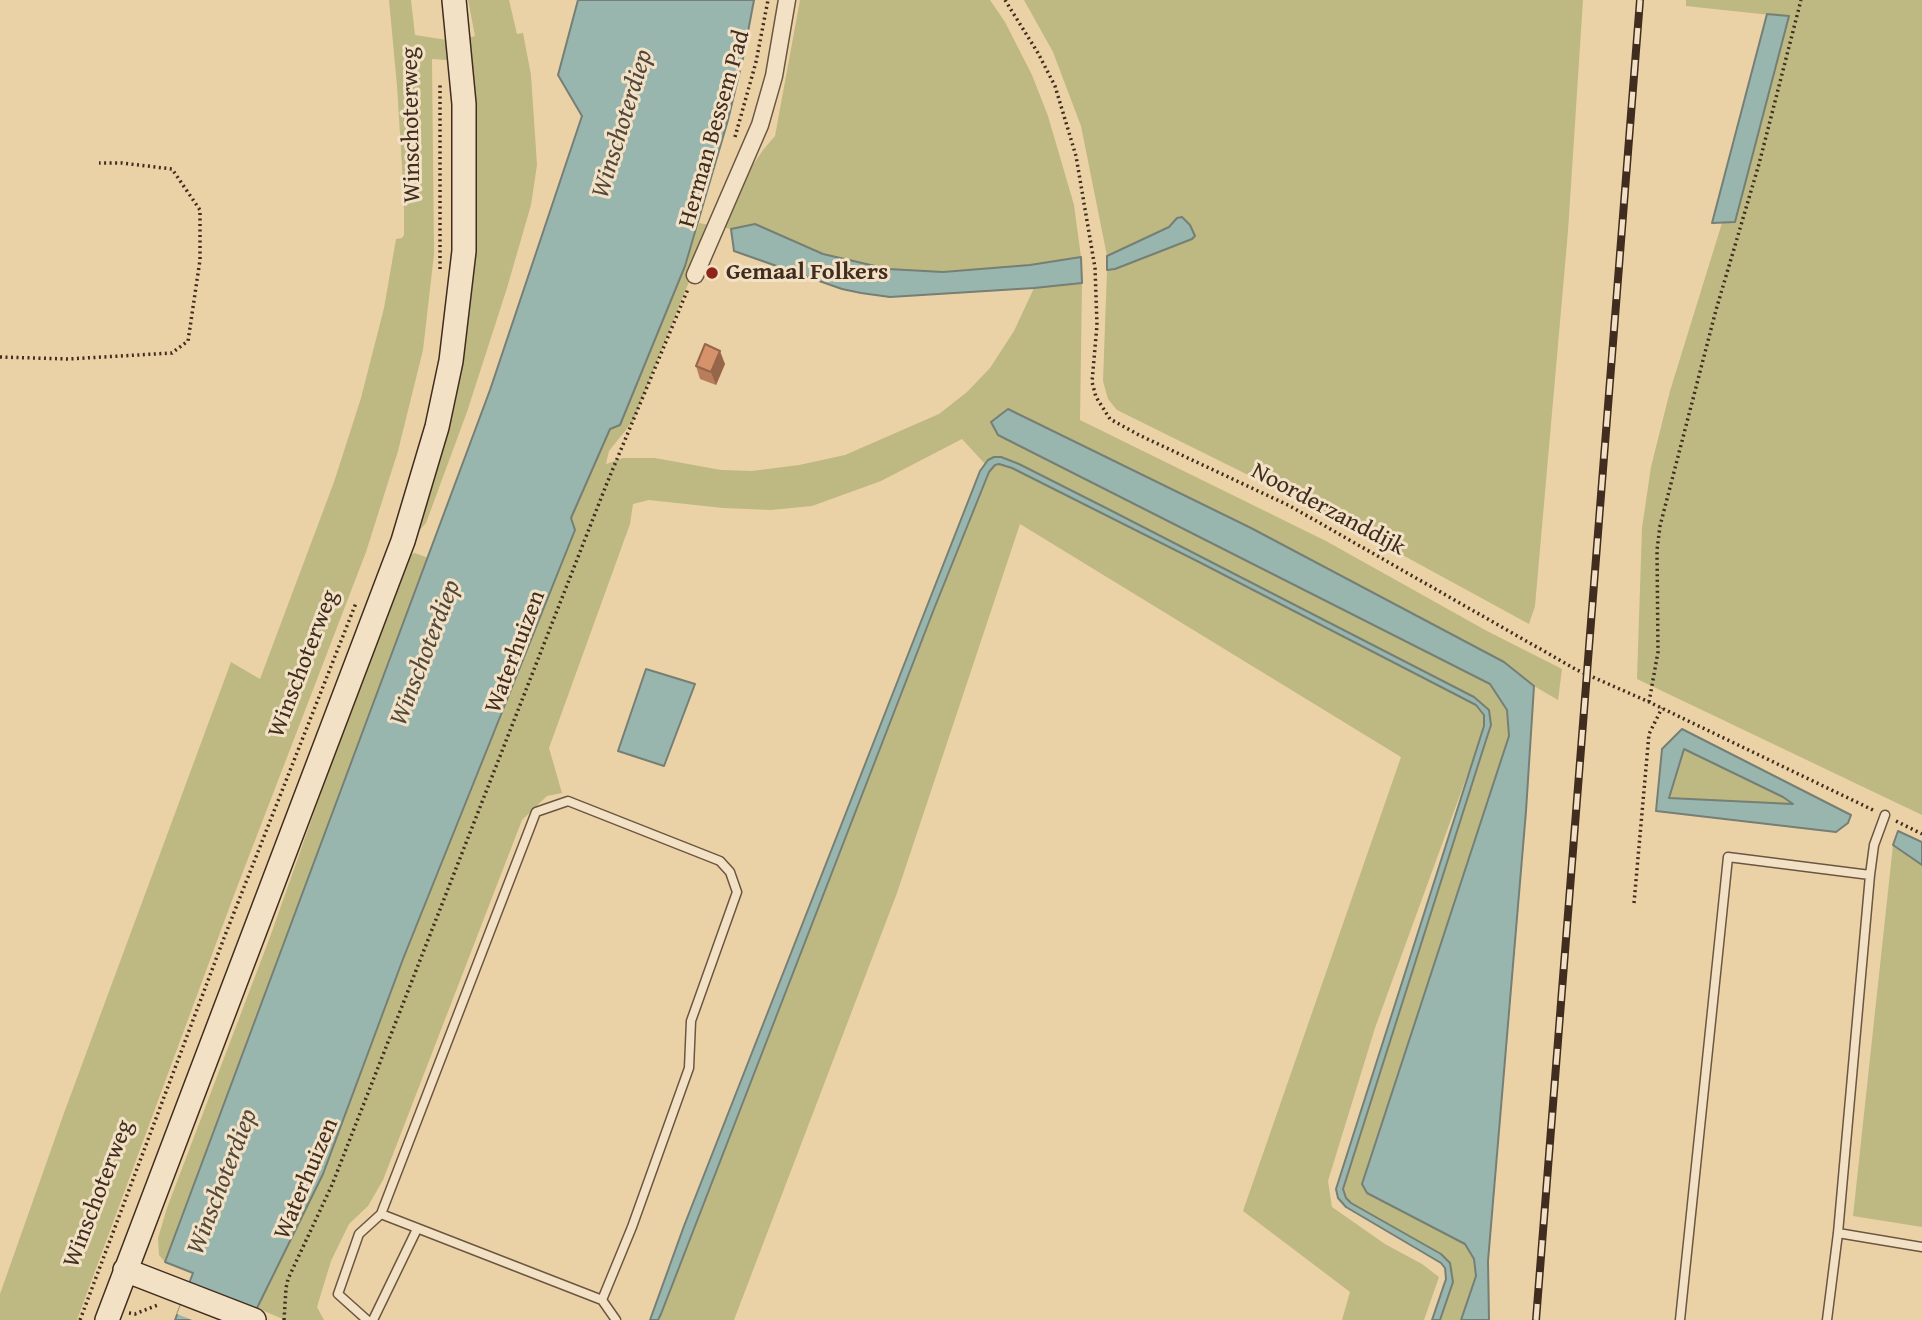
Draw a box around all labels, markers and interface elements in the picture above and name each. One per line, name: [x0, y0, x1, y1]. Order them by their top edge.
street label: Herman Bessem Pad: [673, 27, 757, 231]
water label: Winschoterdiep: [586, 46, 660, 202]
street label: Winschoterweg: [396, 47, 428, 203]
place label: Gemaal Folkers: [726, 259, 888, 287]
marker: Gemaal Folkers: [704, 265, 720, 281]
street label: Noorderzanddijk: [1246, 457, 1410, 563]
water label: Winschoterdiep: [384, 576, 468, 730]
street label: Winschoterweg: [263, 586, 345, 742]
street label: Waterhuizen: [479, 587, 553, 717]
water label: Winschoterdiep: [181, 1105, 265, 1259]
street label: Waterhuizen: [269, 1114, 345, 1244]
street label: Winschoterweg: [58, 1116, 140, 1272]

